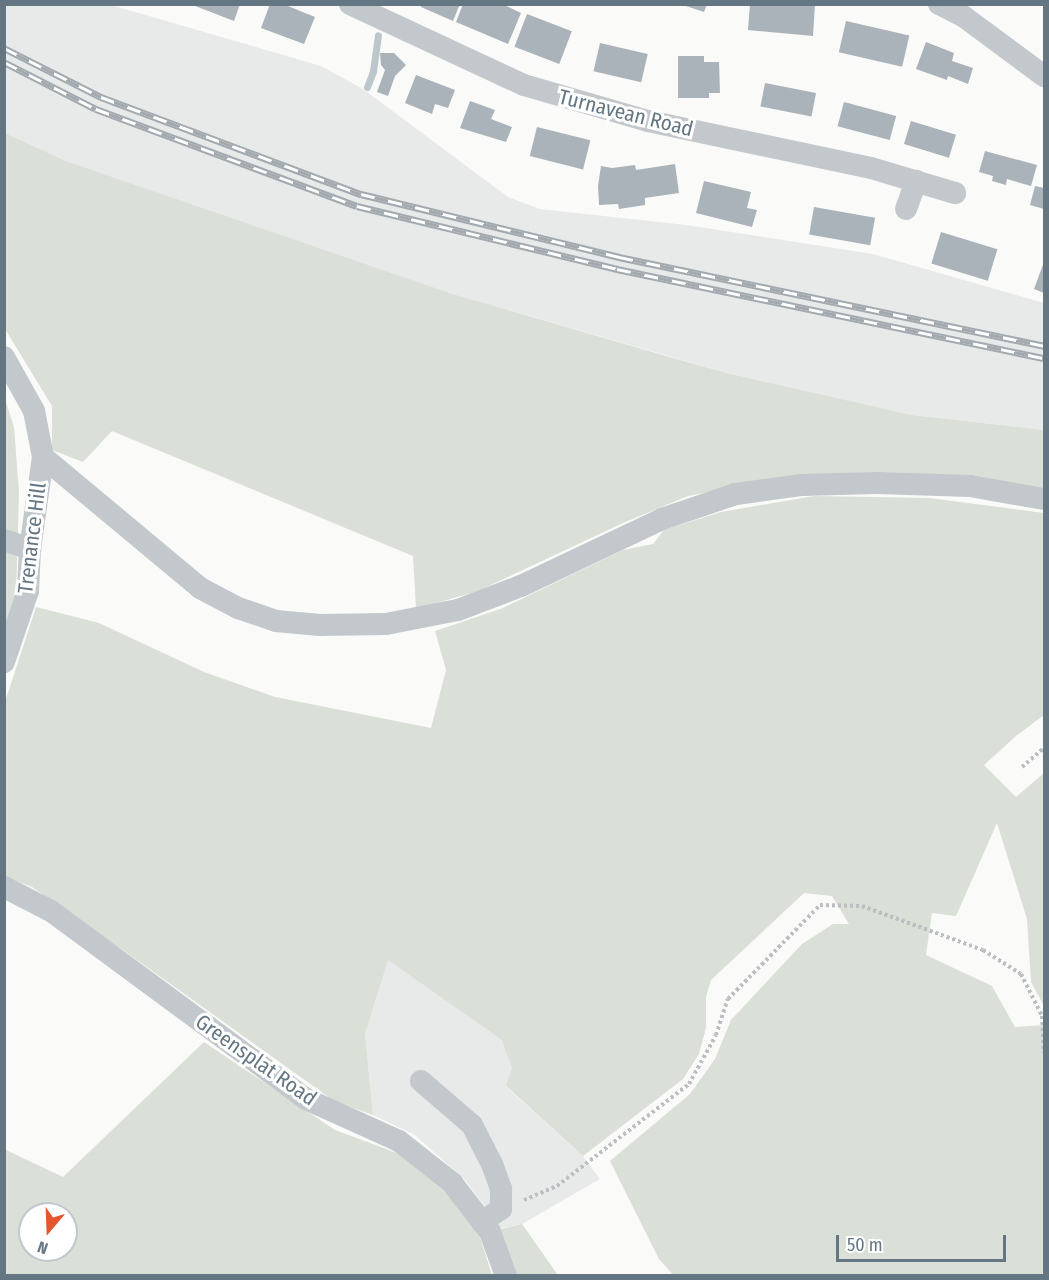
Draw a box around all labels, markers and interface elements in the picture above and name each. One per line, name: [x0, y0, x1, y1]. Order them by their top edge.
street label: Turnavean Road: [556, 84, 696, 142]
street label: Trenance Hill: [13, 481, 51, 595]
street label: Greensplat Road: [191, 1009, 321, 1111]
north arrow: [18, 1202, 78, 1262]
scale bar: [839, 1223, 1008, 1261]
text: 50 m: [847, 1234, 883, 1256]
text: N: [35, 1237, 50, 1258]

